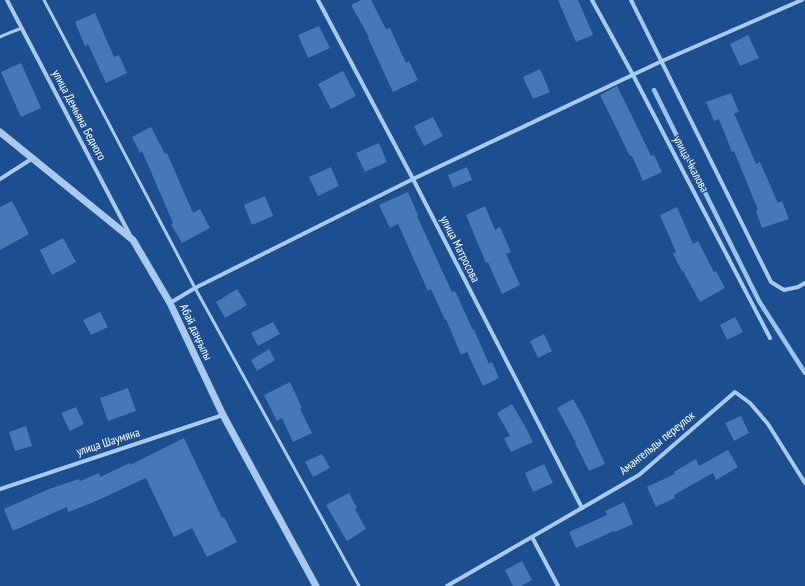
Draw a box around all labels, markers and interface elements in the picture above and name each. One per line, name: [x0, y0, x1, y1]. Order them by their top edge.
street label: улица Демьяна Бедного: [49, 67, 110, 163]
street label: улица Чкалова: [670, 133, 713, 195]
street label: улица Матросова: [437, 213, 484, 285]
street label: Абай даңғылы: [177, 301, 216, 362]
street label: Амангельды переулок: [616, 407, 698, 478]
street label: улица Шаумяна: [74, 424, 142, 459]

